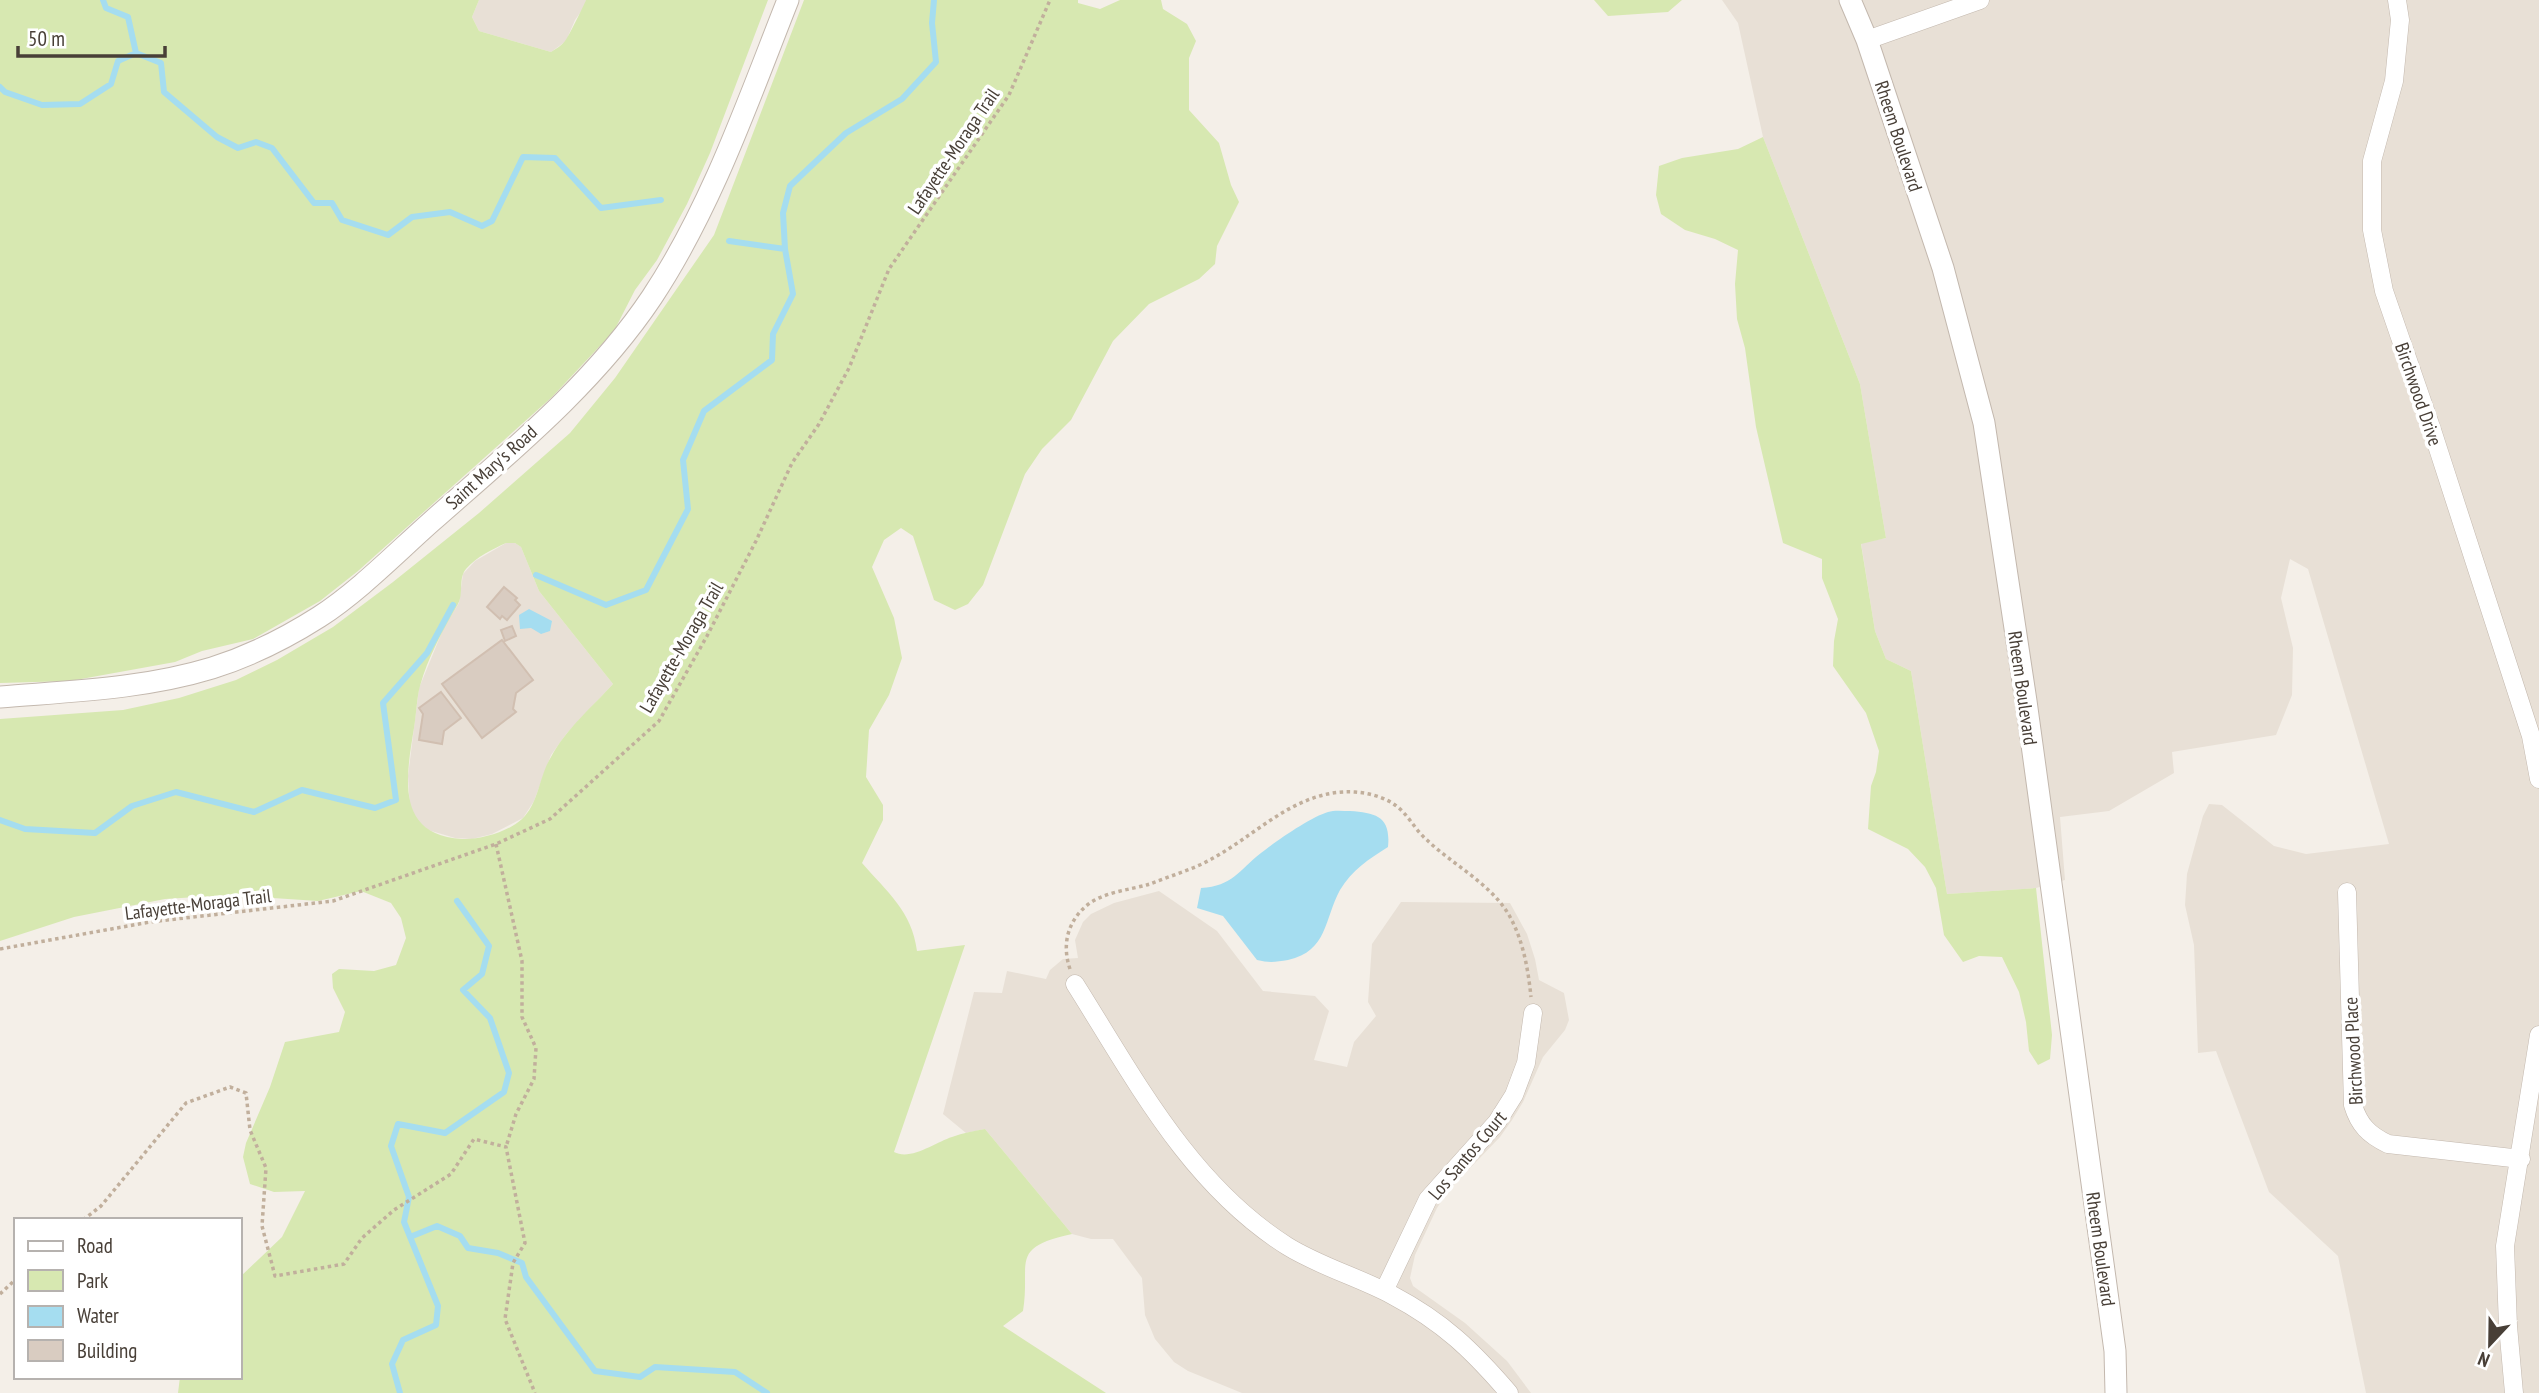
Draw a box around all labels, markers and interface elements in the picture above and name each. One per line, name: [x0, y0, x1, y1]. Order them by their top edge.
scale bar: [18, 14, 164, 58]
text: 50 m: [28, 25, 65, 52]
street label: Rheem Boulevard: [1870, 78, 1928, 194]
street label: Lafayette-Moraga Trail: [902, 83, 1004, 219]
street label: Birchwood Drive: [2390, 339, 2448, 449]
street label: Saint Mary's Road: [440, 420, 542, 514]
street label: Lafayette-Moraga Trail: [634, 577, 728, 717]
street label: Rheem Boulevard: [2003, 629, 2043, 747]
street label: Lafayette-Moraga Trail: [124, 883, 273, 925]
street label: Birchwood Place: [2338, 996, 2368, 1106]
street label: Los Santos Court: [1423, 1105, 1512, 1204]
street label: Rheem Boulevard: [2081, 1190, 2121, 1308]
legend: [14, 1218, 242, 1379]
text: Road: [77, 1232, 113, 1259]
text: Park: [77, 1267, 108, 1294]
text: Water: [77, 1302, 119, 1329]
north arrow: [2455, 1309, 2525, 1379]
text: Building: [77, 1337, 137, 1364]
text: N: [2474, 1347, 2493, 1373]

